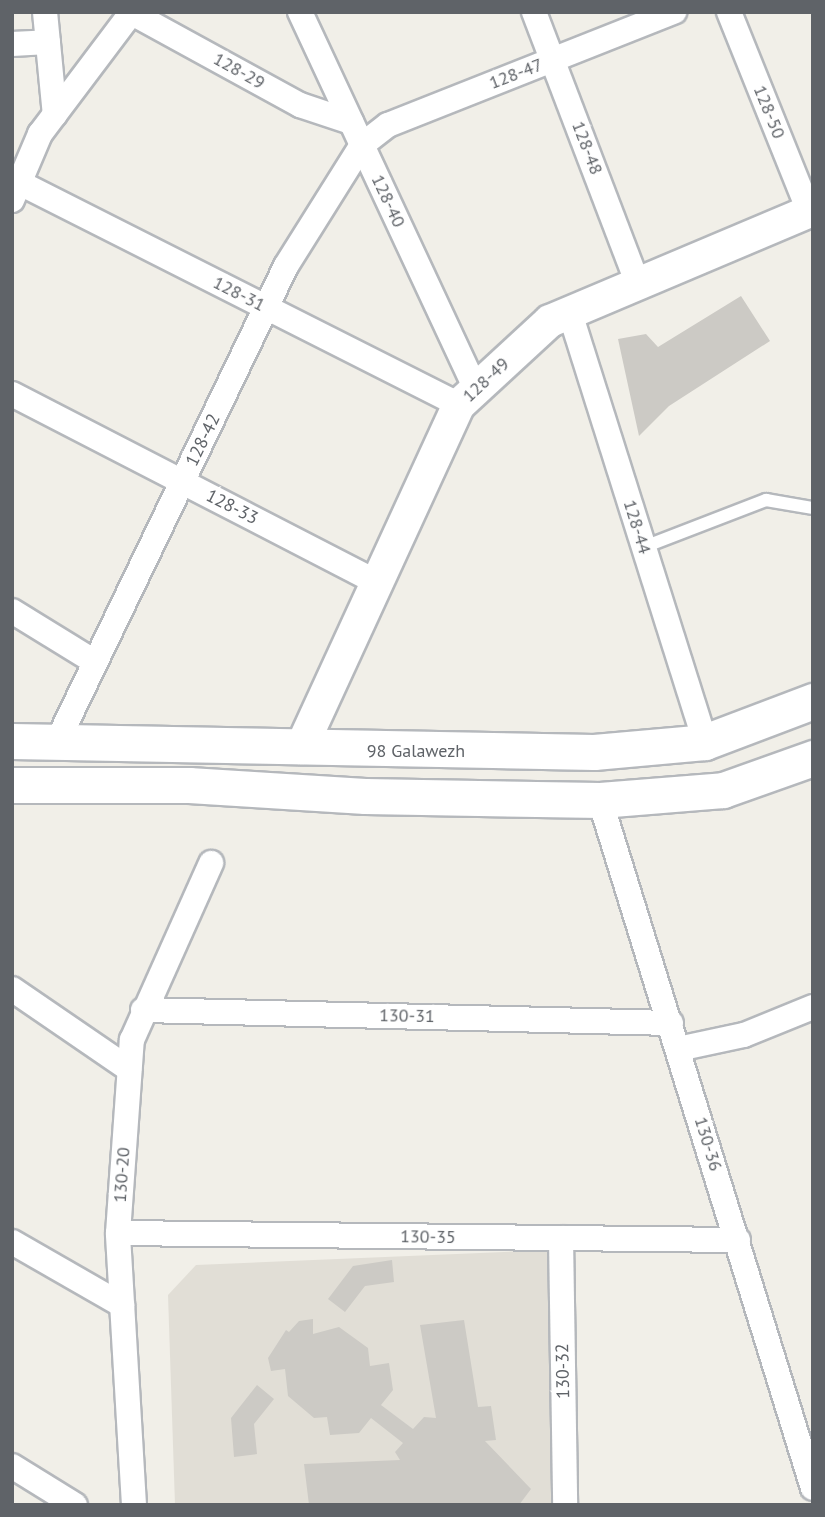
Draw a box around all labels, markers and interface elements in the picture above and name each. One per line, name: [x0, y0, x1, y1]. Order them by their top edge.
street label: 128-29: [209, 48, 269, 94]
street label: 128-47: [486, 54, 546, 94]
street label: 128-50: [749, 82, 789, 142]
street label: 128-48: [567, 118, 607, 178]
street label: 128-40: [366, 171, 410, 231]
street label: 128-31: [209, 272, 269, 316]
street label: 128-49: [458, 353, 514, 407]
street label: 128-42: [181, 410, 225, 470]
street label: 128-33: [202, 485, 262, 529]
street label: 128-44: [619, 497, 655, 557]
street label: 98 Galawezh: [367, 740, 465, 762]
street label: 130-31: [379, 1005, 435, 1027]
street label: 130-36: [690, 1114, 726, 1174]
street label: 130-20: [109, 1147, 135, 1203]
street label: 130-35: [400, 1226, 456, 1248]
street label: 130-32: [552, 1343, 574, 1399]

